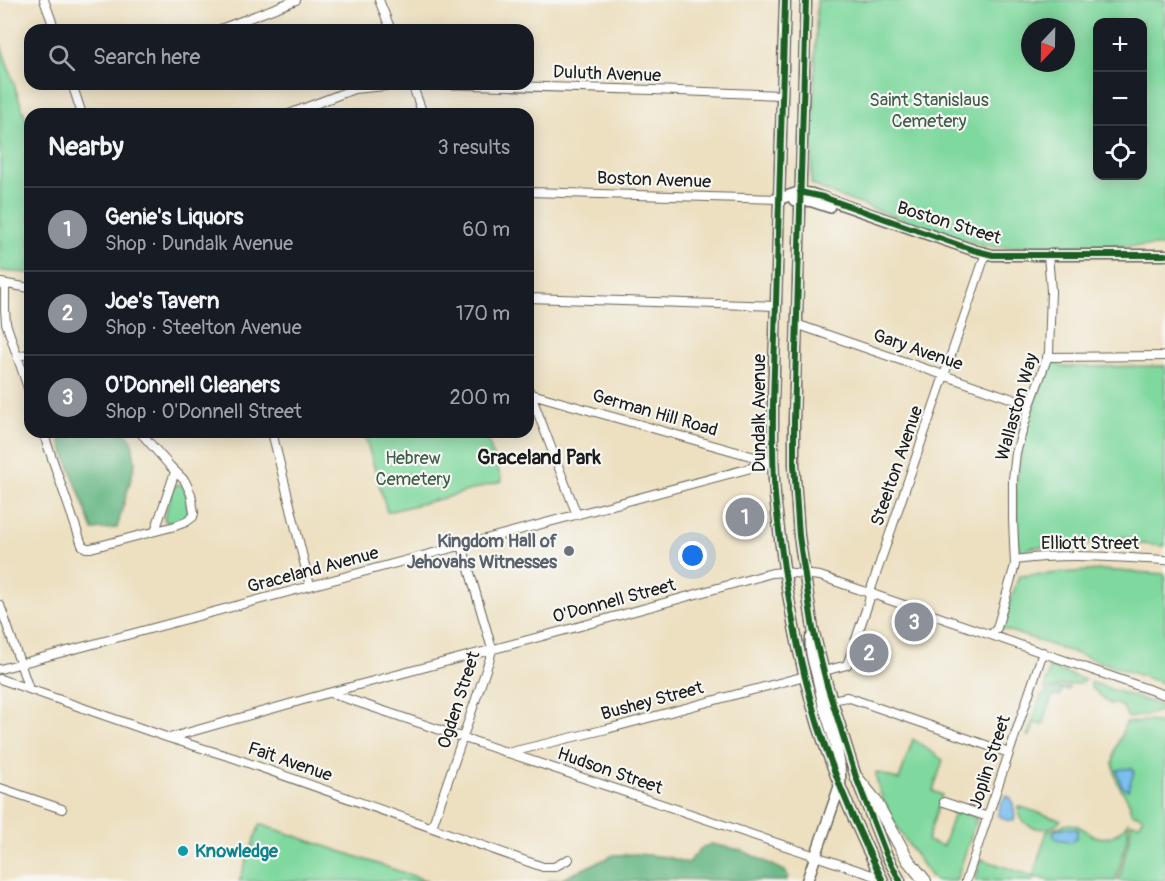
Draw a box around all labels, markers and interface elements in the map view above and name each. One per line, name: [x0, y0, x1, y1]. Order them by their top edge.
north arrow: [1021, 18, 1075, 72]
map controls: [1093, 18, 1147, 180]
button: +: [1093, 18, 1147, 72]
search box: [24, 24, 534, 90]
icon: search: [45, 41, 78, 74]
text: Search here: [93, 43, 200, 71]
street label: Duluth Avenue: [552, 61, 662, 87]
button: −: [1093, 72, 1147, 126]
park label: Saint Stanislaus Cemetery: [869, 89, 989, 133]
button: locate: [1093, 126, 1147, 180]
text: Nearby: [48, 131, 124, 163]
text: 3 results: [438, 135, 510, 160]
street label: Boston Avenue: [597, 167, 712, 193]
street label: Boston Street: [894, 196, 1004, 250]
text: Genie's Liquors: [105, 203, 243, 231]
text: 1: [64, 217, 71, 242]
text: 60 m: [463, 217, 510, 242]
text: Shop · Dundalk Avenue: [105, 231, 293, 256]
text: Joe's Tavern: [105, 287, 219, 315]
text: 2: [62, 301, 73, 326]
text: 170 m: [456, 301, 510, 326]
text: Shop · Steelton Avenue: [105, 315, 302, 340]
street label: Gary Avenue: [870, 324, 966, 376]
street label: Wallaston Way: [991, 350, 1043, 464]
street label: Dundalk Avenue: [748, 354, 771, 472]
text: O'Donnell Cleaners: [105, 371, 280, 399]
street label: German Hill Road: [590, 384, 720, 442]
text: 3: [62, 385, 73, 410]
text: 200 m: [449, 385, 510, 410]
text: Shop · O'Donnell Street: [105, 399, 302, 424]
street label: Steelton Avenue: [866, 403, 928, 529]
district label: Graceland Park: [477, 445, 601, 470]
park label: Hebrew Cemetery: [376, 447, 451, 491]
pin: 1: [726, 494, 764, 540]
place label: Kingdom Hall of Jehovahs Witnesses: [407, 530, 558, 574]
street label: Elliott Street: [1041, 532, 1140, 555]
street label: Graceland Avenue: [245, 541, 381, 599]
your location: [678, 541, 707, 570]
marker: Kingdom Hall of Jehovahs Witnesses: [562, 544, 576, 558]
street label: O'Donnell Street: [550, 573, 679, 628]
pin: 3: [894, 600, 934, 644]
pin: 2: [850, 630, 888, 676]
street label: Ogden Street: [432, 648, 486, 752]
street label: Bushey Street: [598, 676, 706, 726]
street label: Joplin Street: [964, 712, 1016, 812]
street label: Fait Avenue: [245, 737, 335, 787]
street label: Hudson Street: [554, 742, 666, 800]
place label: Knowledge: [195, 840, 279, 863]
marker: Knowledge: [176, 844, 190, 858]

